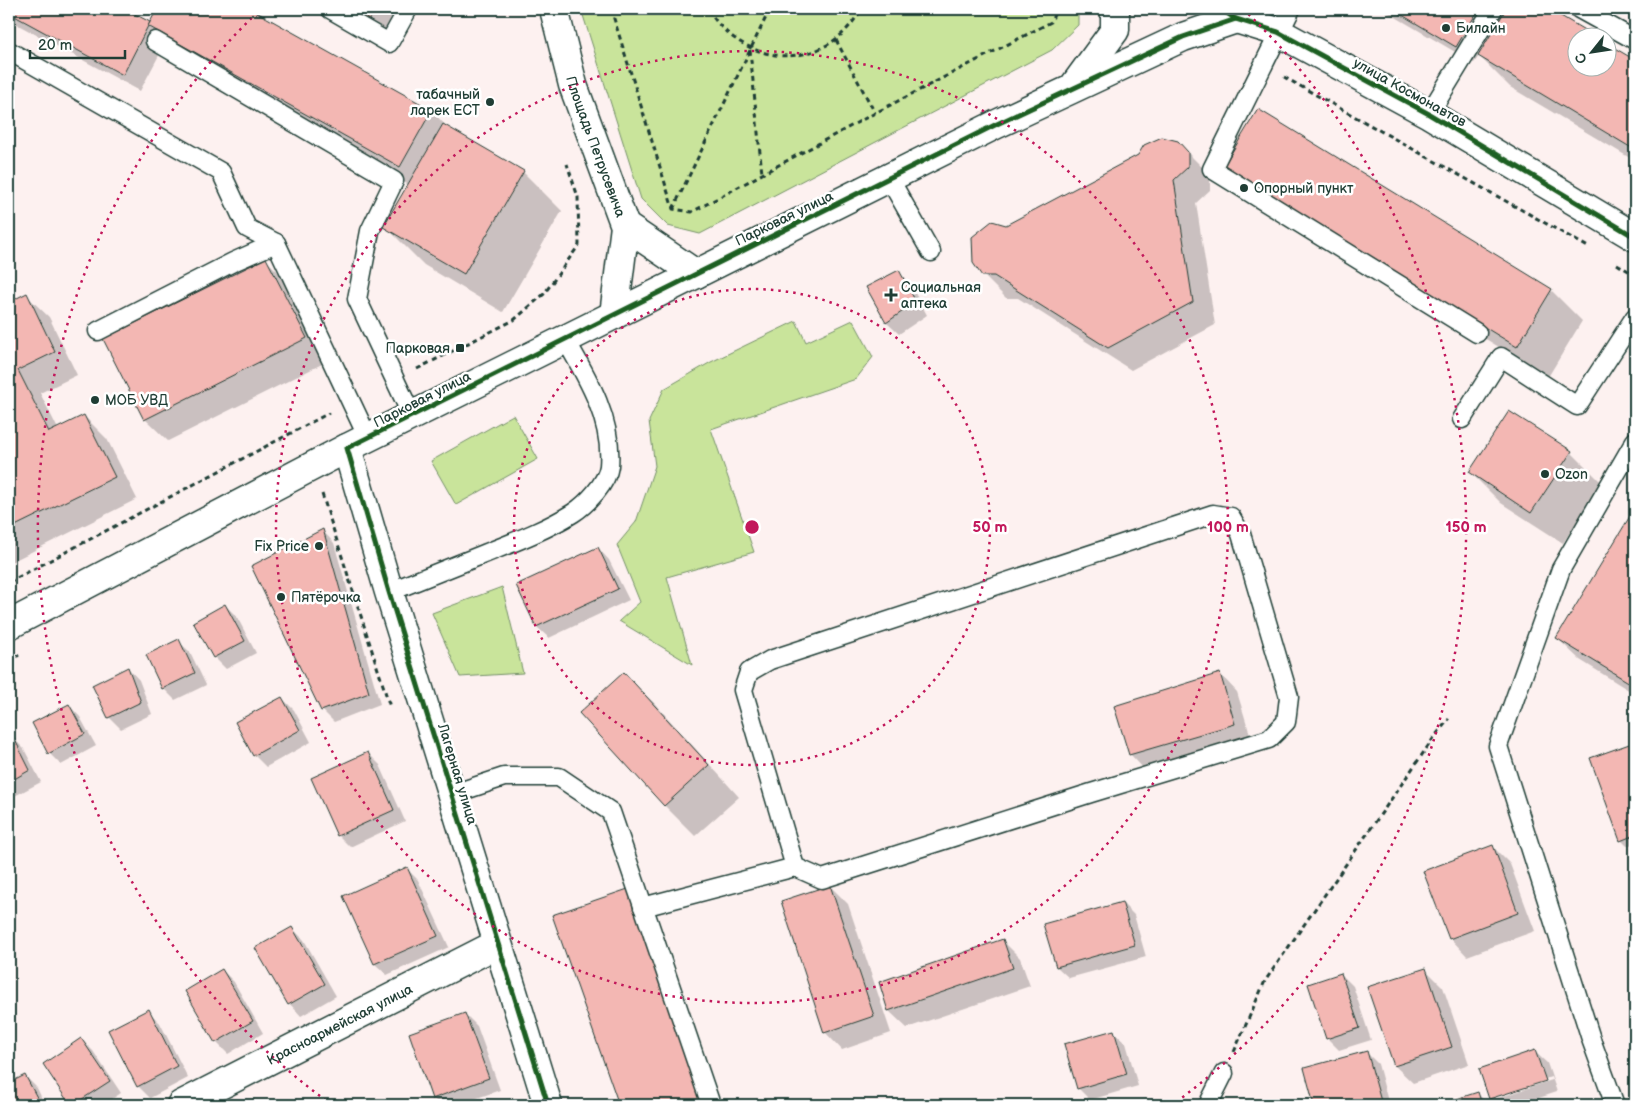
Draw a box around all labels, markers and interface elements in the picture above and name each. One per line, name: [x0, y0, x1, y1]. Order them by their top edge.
place label: Билайн: [1456, 20, 1506, 37]
marker: Билайн: [1440, 22, 1452, 34]
scale bar: [30, 28, 125, 60]
north arrow: [1566, 28, 1616, 78]
text: 20 m: [38, 36, 72, 55]
text: С: [1571, 50, 1591, 67]
street label: улица Космонавтов: [1350, 54, 1470, 131]
street label: Площадь Петрусевича: [562, 74, 629, 220]
place label: табачный ларек ЕСТ: [410, 86, 481, 119]
marker: табачный ларек ЕСТ: [484, 96, 496, 108]
place label: Опорный пункт: [1254, 180, 1354, 197]
marker: Опорный пункт: [1238, 182, 1250, 194]
street label: Парковая улица: [732, 187, 837, 250]
place label: Социальная аптека: [901, 279, 981, 312]
marker: Социальная аптека: [885, 289, 897, 301]
place label: Парковая: [385, 340, 450, 357]
marker: Парковая: [454, 342, 466, 354]
street label: Парковая улица: [371, 367, 474, 431]
place label: МОБ УВД: [105, 392, 168, 409]
marker: МОБ УВД: [89, 394, 101, 406]
place label: Ozon: [1555, 466, 1588, 483]
marker: Ozon: [1539, 468, 1551, 480]
centre of rings: [743, 518, 761, 536]
text: 50 m: [973, 518, 1008, 537]
text: 100 m: [1207, 518, 1249, 537]
text: 150 m: [1445, 518, 1487, 537]
place label: Fix Price: [254, 538, 309, 555]
marker: Fix Price: [313, 540, 325, 552]
place label: Пятёрочка: [291, 589, 362, 606]
marker: Пятёрочка: [275, 591, 287, 603]
street label: Лагерная улица: [434, 721, 481, 827]
street label: Красноармейская улица: [264, 980, 416, 1069]

